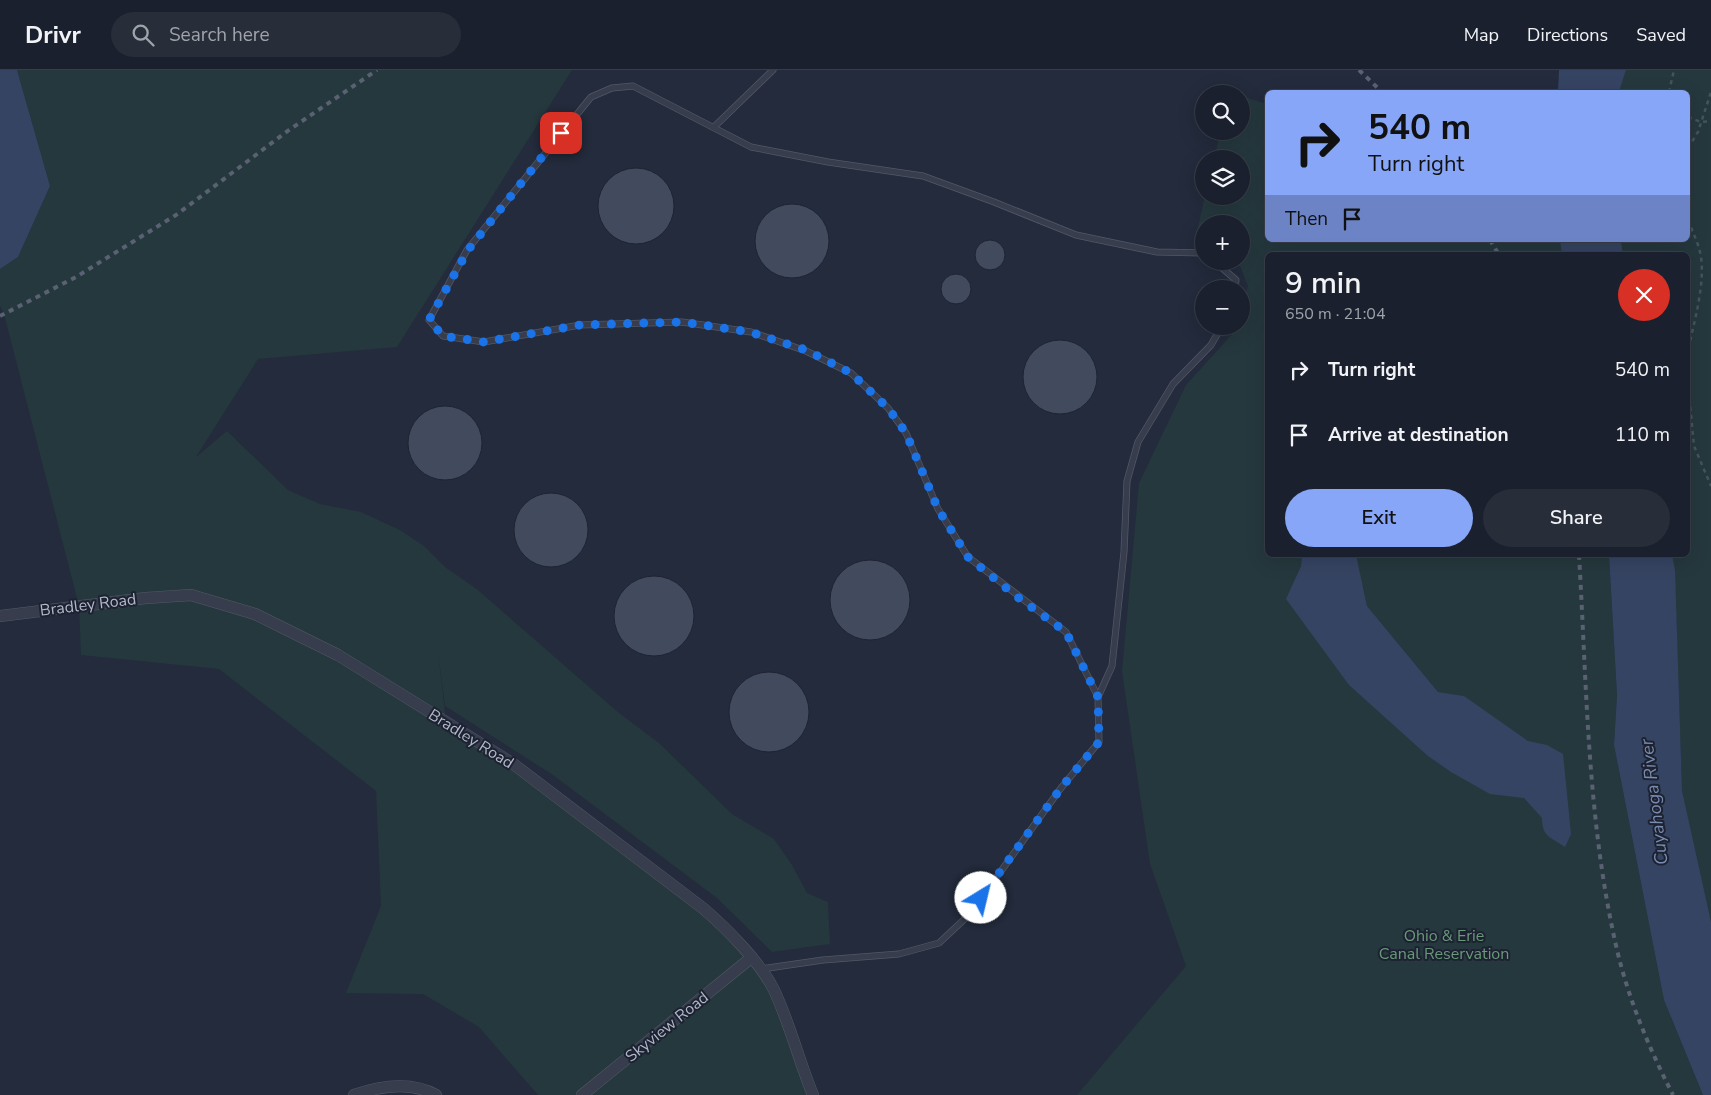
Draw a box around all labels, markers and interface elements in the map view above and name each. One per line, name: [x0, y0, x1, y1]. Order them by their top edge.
search box: [111, 12, 461, 57]
text: Drivr: [25, 19, 81, 51]
icon: search: [129, 21, 157, 49]
text: Search here: [169, 22, 270, 48]
text: Map: [1464, 23, 1499, 47]
text: Directions: [1527, 23, 1608, 47]
text: Saved: [1636, 23, 1686, 47]
map controls: [1195, 85, 1250, 335]
button: search: [1195, 85, 1250, 140]
text: 540 m: [1368, 104, 1471, 151]
icon: right: [1285, 110, 1350, 175]
pin: [540, 112, 582, 154]
icon: arrive: [547, 119, 575, 147]
text: Turn right: [1368, 149, 1464, 179]
button: layers: [1195, 150, 1250, 205]
icon: arrive: [1338, 205, 1366, 233]
text: Then: [1285, 206, 1328, 232]
button: +: [1195, 215, 1250, 270]
text: 9 min: [1285, 263, 1361, 304]
button: close: [1618, 269, 1670, 321]
button: −: [1195, 280, 1250, 335]
text: 650 m · 21:04: [1285, 303, 1386, 325]
icon: right: [1285, 356, 1313, 384]
text: Turn right: [1328, 357, 1415, 383]
text: 540 m: [1615, 357, 1670, 383]
icon: arrive: [1285, 421, 1313, 449]
text: Arrive at destination: [1328, 422, 1509, 448]
text: 110 m: [1615, 422, 1670, 448]
button: Exit: [1285, 489, 1473, 547]
button: Share: [1483, 489, 1670, 547]
street label: Bradley Road: [39, 588, 137, 622]
street label: Bradley Road: [424, 704, 518, 774]
water label: Cuyahoga River: [1634, 737, 1674, 866]
position arrow: [954, 871, 1006, 923]
park label: Ohio & Erie Canal Reservation: [1379, 925, 1509, 965]
street label: Skyview Road: [621, 987, 713, 1067]

